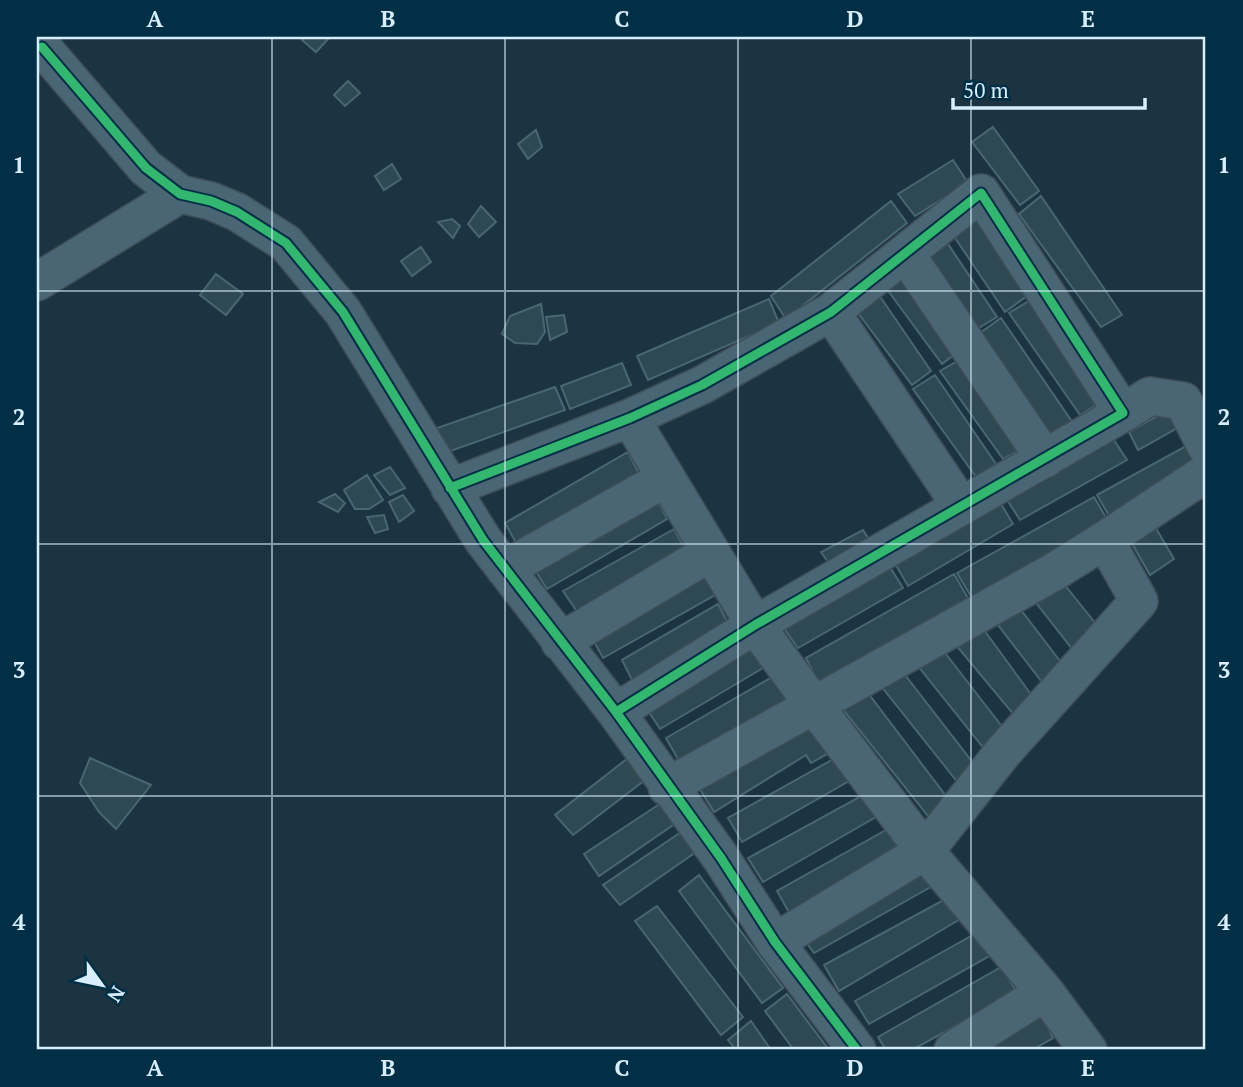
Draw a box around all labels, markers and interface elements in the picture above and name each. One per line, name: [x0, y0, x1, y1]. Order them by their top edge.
text: A: [147, 3, 164, 34]
text: B: [381, 3, 396, 34]
text: C: [615, 3, 630, 34]
text: D: [847, 3, 864, 34]
text: E: [1081, 3, 1095, 34]
scale bar: [953, 66, 1145, 110]
text: 50 m: [963, 76, 1009, 104]
text: 1: [13, 149, 26, 180]
text: 1: [1218, 149, 1231, 180]
text: 2: [13, 401, 26, 432]
text: 2: [1218, 401, 1231, 432]
text: 3: [13, 654, 26, 685]
text: 3: [1218, 654, 1231, 685]
text: 4: [13, 906, 26, 937]
text: 4: [1218, 906, 1231, 937]
north arrow: [66, 950, 136, 1020]
text: N: [102, 982, 131, 1008]
text: A: [147, 1052, 164, 1083]
text: B: [381, 1052, 396, 1083]
text: C: [615, 1052, 630, 1083]
text: D: [847, 1052, 864, 1083]
text: E: [1081, 1052, 1095, 1083]

